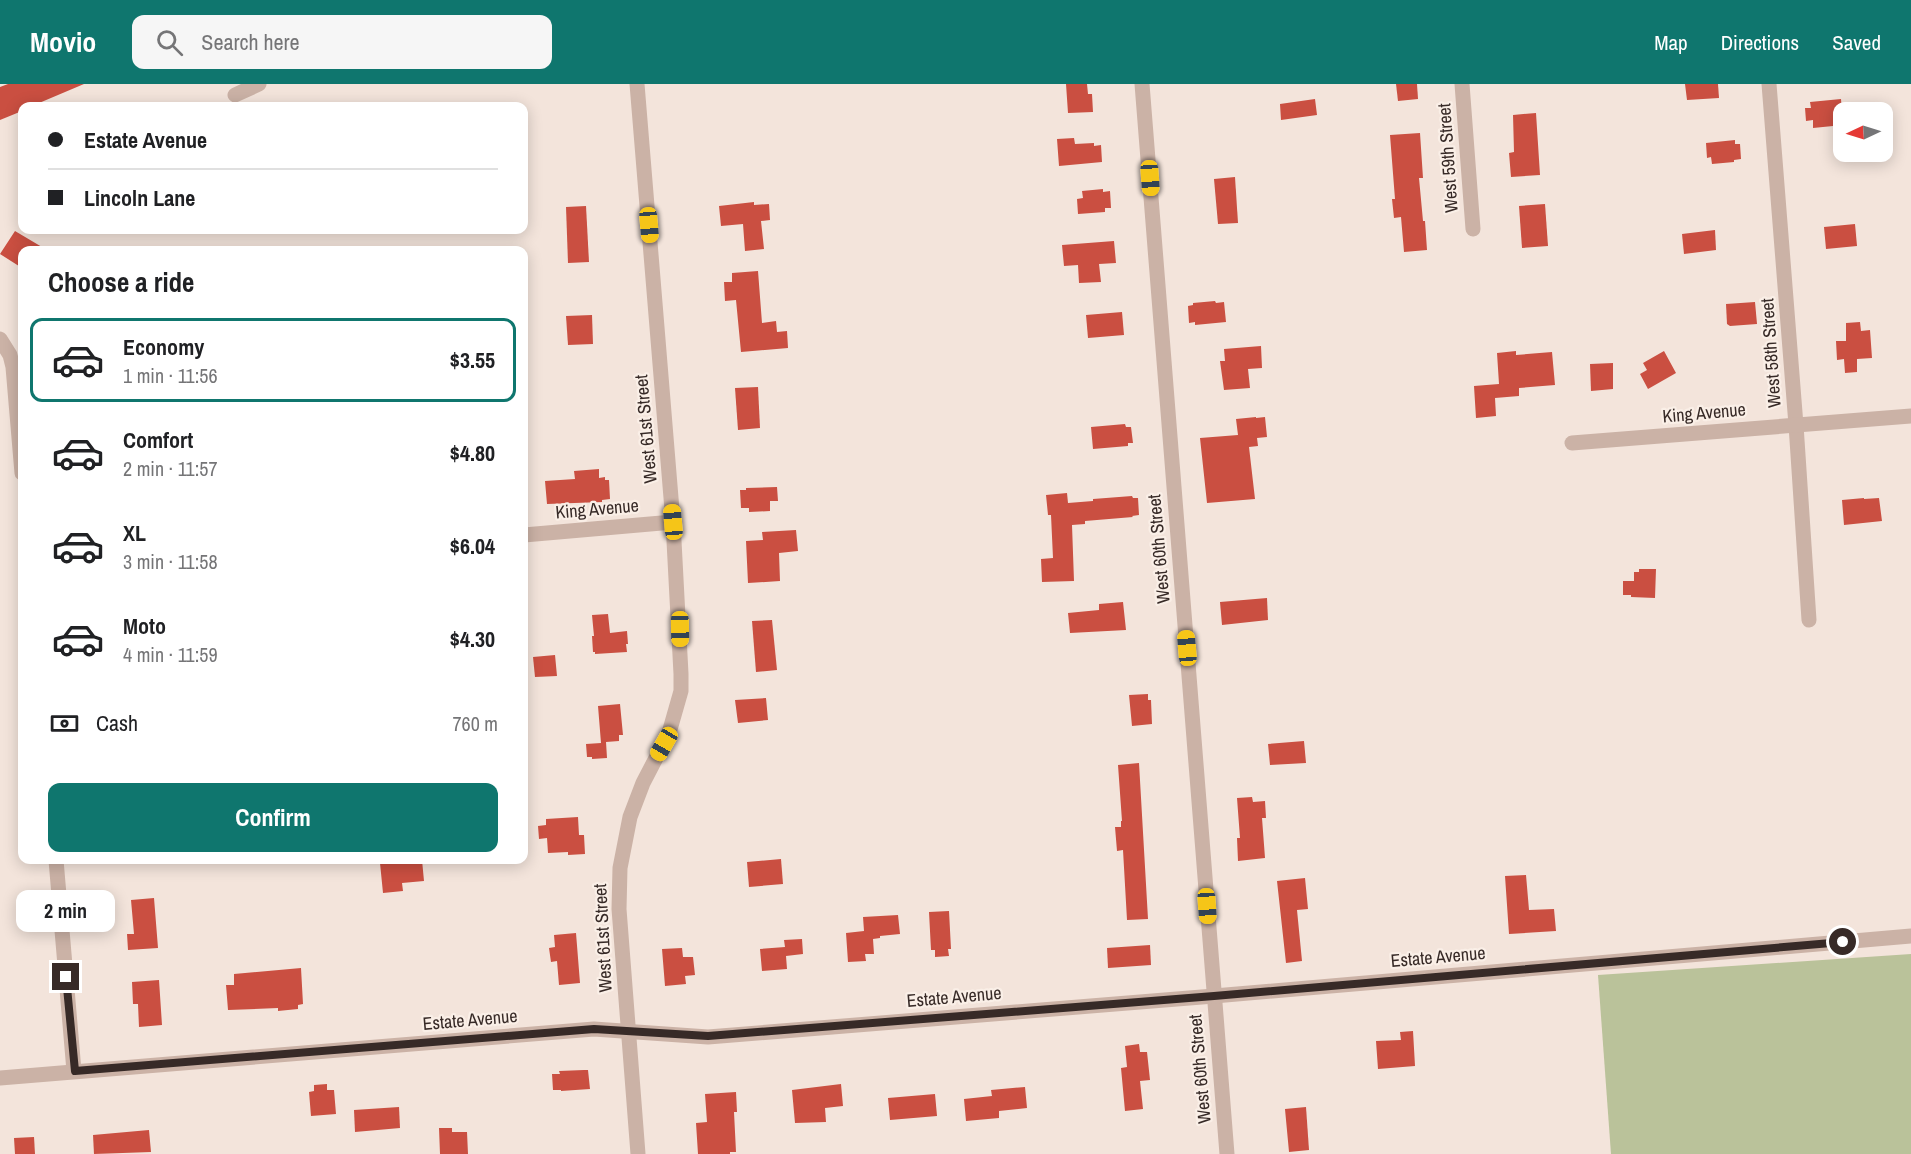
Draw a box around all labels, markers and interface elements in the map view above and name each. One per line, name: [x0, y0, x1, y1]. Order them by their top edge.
search box: [132, 15, 552, 69]
text: Movio: [30, 23, 96, 61]
icon: search: [153, 26, 186, 59]
text: Search here: [201, 27, 300, 57]
text: Map: [1654, 28, 1688, 57]
text: Directions: [1721, 28, 1799, 57]
text: Saved: [1832, 28, 1881, 57]
street label: West 59th Street: [1431, 102, 1464, 214]
north arrow: [1833, 102, 1893, 162]
map controls: [1833, 102, 1893, 162]
text: Estate Avenue: [84, 125, 207, 155]
car: [1140, 159, 1160, 197]
text: Lincoln Lane: [84, 183, 195, 213]
car: [638, 206, 660, 244]
text: Choose a ride: [48, 264, 194, 300]
street label: West 58th Street: [1754, 297, 1787, 409]
text: Economy: [123, 332, 204, 362]
icon: car: [51, 333, 105, 387]
text: $3.55: [450, 345, 495, 375]
text: 1 min · 11:56: [123, 362, 218, 389]
street label: West 61st Street: [628, 374, 663, 484]
street label: King Avenue: [1661, 396, 1747, 429]
text: Comfort: [123, 425, 193, 455]
icon: car: [51, 426, 105, 480]
text: $4.80: [450, 438, 495, 468]
text: 2 min · 11:57: [123, 455, 218, 482]
street label: King Avenue: [554, 492, 640, 525]
street label: West 60th Street: [1141, 493, 1176, 605]
car: [662, 503, 684, 541]
text: XL: [123, 518, 146, 548]
icon: car: [51, 519, 105, 573]
text: $6.04: [450, 531, 495, 561]
text: 3 min · 11:58: [123, 548, 218, 575]
text: Moto: [123, 611, 166, 641]
car: [671, 611, 689, 647]
icon: car: [51, 612, 105, 666]
text: $4.30: [450, 624, 495, 654]
car: [1176, 629, 1198, 667]
text: 4 min · 11:59: [123, 641, 218, 668]
icon: cash: [48, 707, 81, 740]
text: Cash: [96, 708, 138, 738]
text: 760 m: [452, 710, 498, 737]
car: [647, 724, 681, 764]
button: Confirm: [48, 783, 498, 852]
street label: West 61st Street: [587, 883, 618, 993]
car: [1197, 887, 1217, 925]
callout: 2 min: [16, 890, 116, 932]
text: 2 min: [44, 897, 87, 924]
route start: [1829, 928, 1856, 955]
street label: Estate Avenue: [1390, 940, 1486, 973]
route end: [52, 963, 79, 990]
street label: Estate Avenue: [906, 980, 1002, 1013]
street label: Estate Avenue: [422, 1003, 518, 1036]
street label: West 60th Street: [1182, 1013, 1217, 1125]

